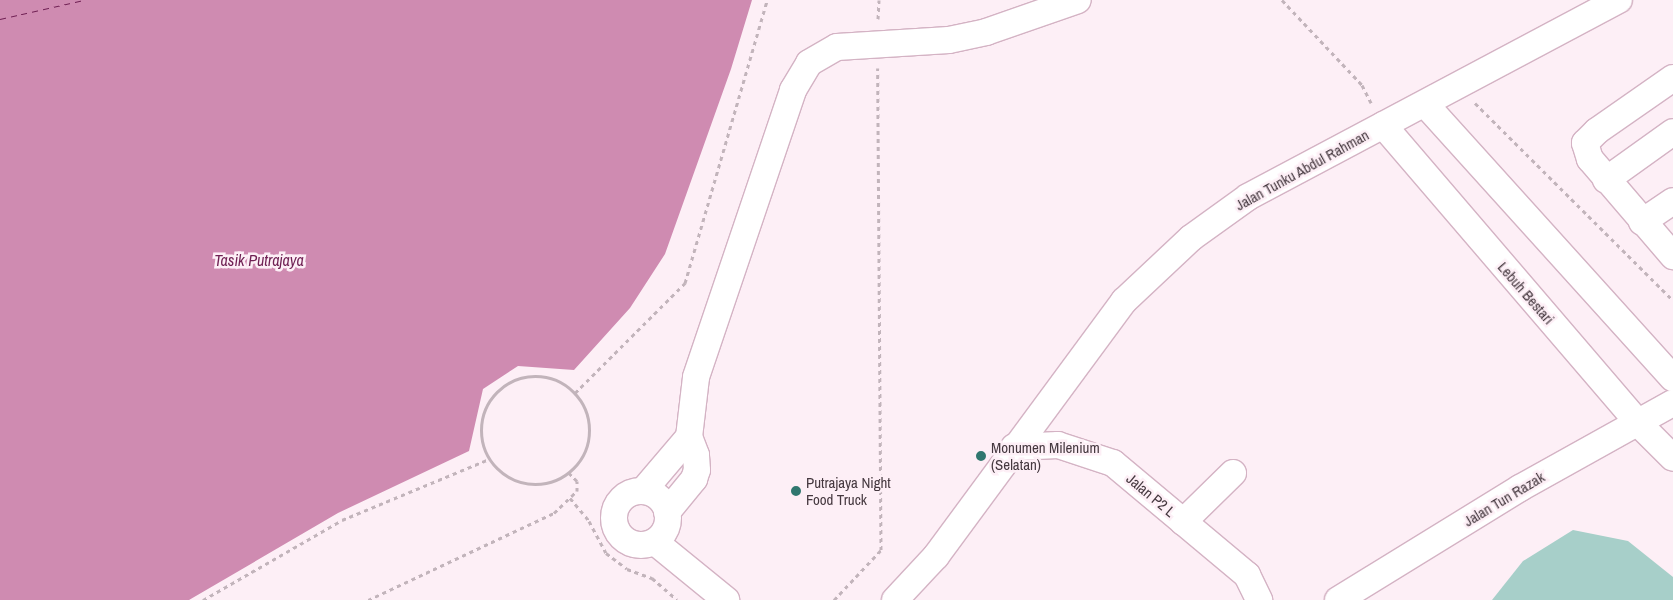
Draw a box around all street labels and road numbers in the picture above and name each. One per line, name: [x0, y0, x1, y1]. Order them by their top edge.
street label: Jalan Tunku Abdul Rahman: [1232, 126, 1372, 214]
street label: Lebuh Bestari: [1494, 258, 1558, 328]
street label: Jalan Tun Razak: [1460, 468, 1548, 530]
street label: Jalan P2 L: [1123, 469, 1179, 521]

